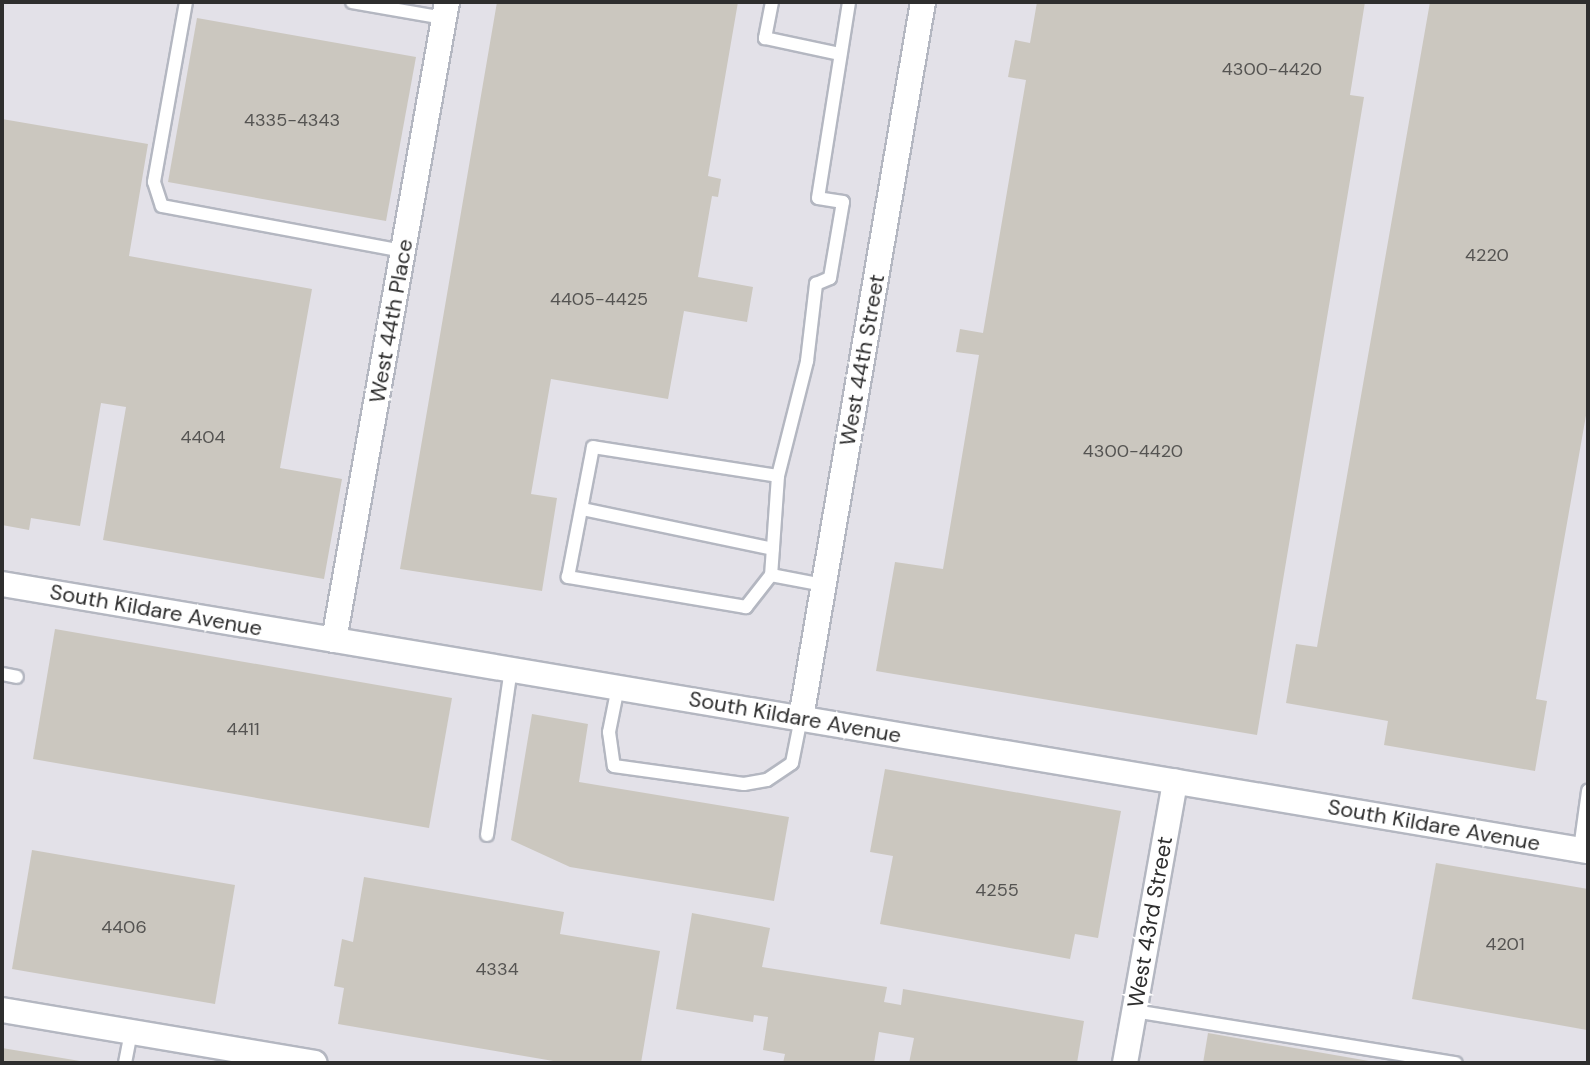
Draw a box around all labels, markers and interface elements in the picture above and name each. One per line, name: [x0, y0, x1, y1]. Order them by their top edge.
house number: 4300-4420: [1222, 58, 1322, 80]
house number: 4335-4343: [244, 109, 340, 131]
street label: West 44th Place: [364, 237, 418, 405]
house number: 4220: [1465, 244, 1509, 266]
street label: West 44th Street: [834, 272, 890, 448]
house number: 4405-4425: [550, 288, 648, 310]
house number: 4404: [180, 426, 226, 448]
house number: 4300-4420: [1083, 440, 1183, 462]
street label: South Kildare Avenue: [48, 578, 264, 642]
street label: South Kildare Avenue: [687, 685, 903, 749]
house number: 4411: [226, 718, 260, 740]
street label: South Kildare Avenue: [1326, 793, 1542, 857]
street label: West 43rd Street: [1122, 834, 1178, 1010]
house number: 4255: [975, 879, 1019, 901]
house number: 4406: [101, 916, 147, 938]
house number: 4201: [1485, 933, 1525, 955]
house number: 4334: [475, 958, 519, 980]

